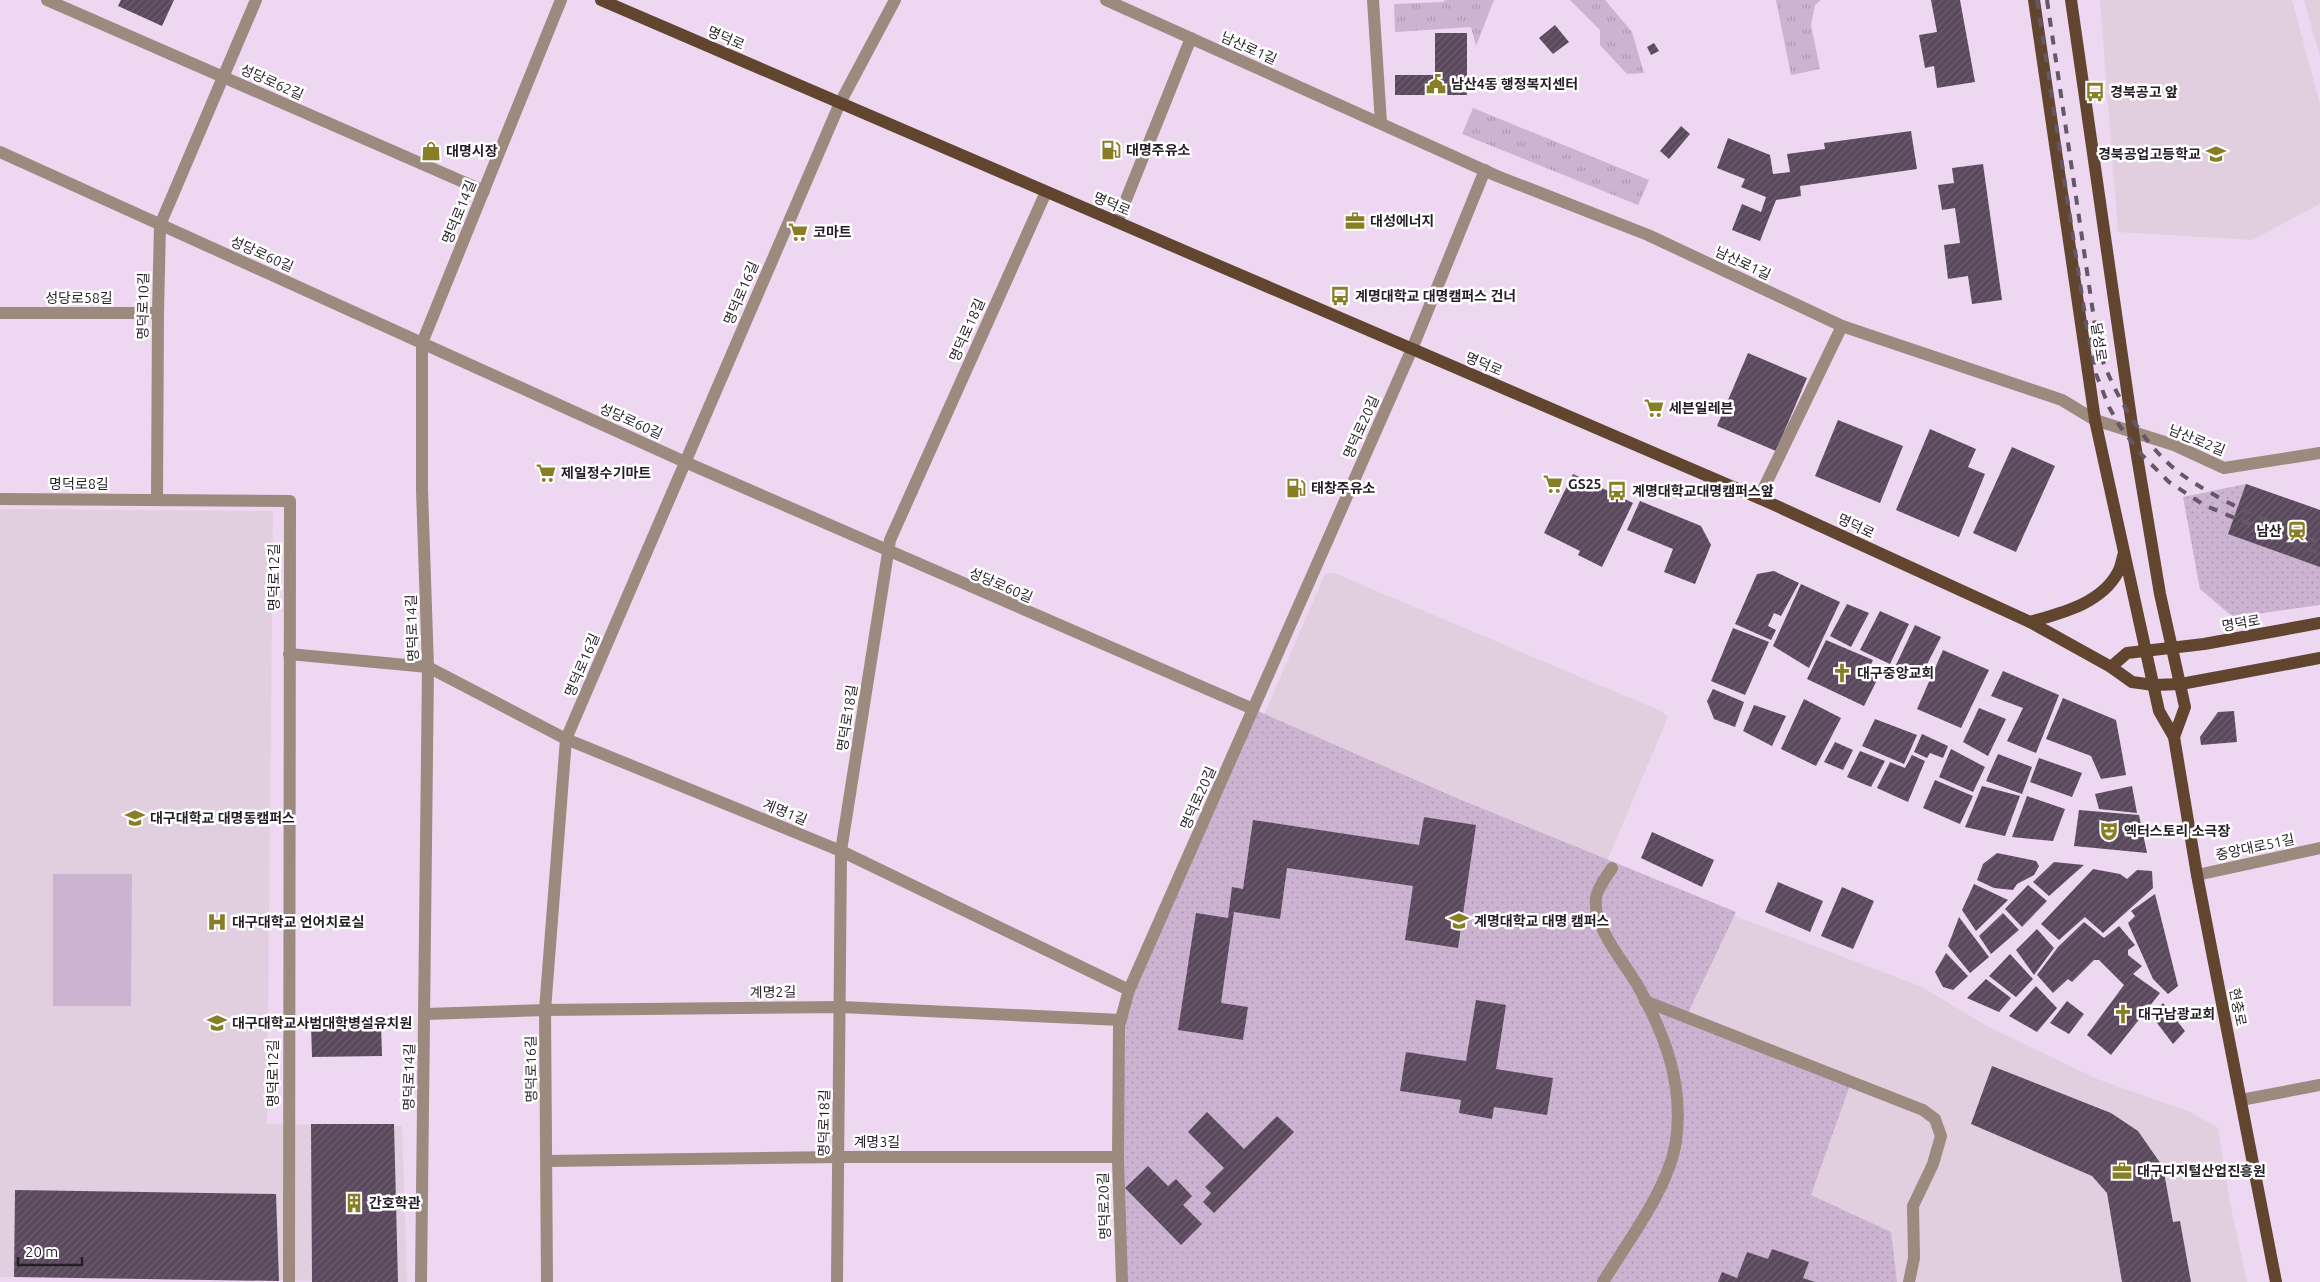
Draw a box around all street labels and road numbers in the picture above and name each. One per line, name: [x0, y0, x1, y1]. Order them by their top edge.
street label: 명덕로: [705, 23, 747, 53]
street label: 남산로1길: [1219, 29, 1279, 67]
street label: 성당로62길: [238, 61, 306, 103]
street label: 명덕로14길: [439, 178, 479, 246]
street label: 명덕로: [1091, 189, 1133, 219]
street label: 성당로60길: [228, 233, 296, 275]
street label: 남산로1길: [1713, 243, 1773, 283]
street label: 명덕로16길: [720, 259, 762, 327]
street label: 명덕로10길: [134, 272, 152, 340]
street label: 성당로58길: [45, 290, 113, 306]
street label: 명덕로18길: [946, 296, 988, 364]
street label: 달성로: [2088, 322, 2110, 362]
street label: 명덕로: [1463, 349, 1505, 379]
street label: 명덕로20길: [1340, 393, 1382, 461]
street label: 성당로60길: [597, 400, 665, 442]
street label: 남산로2길: [2166, 421, 2228, 459]
street label: 명덕로8길: [49, 476, 109, 492]
street label: 명덕로: [1835, 511, 1877, 541]
street label: 명덕로12길: [266, 543, 282, 611]
street label: 성당로60길: [967, 564, 1035, 606]
street label: 명덕로14길: [403, 594, 421, 662]
street label: 명덕로: [2221, 612, 2262, 634]
street label: 명덕로16길: [561, 631, 603, 699]
street label: 명덕로18길: [834, 684, 860, 752]
street label: 명덕로20길: [1177, 764, 1219, 832]
street label: 계명1길: [760, 796, 810, 828]
street label: 중앙대로51길: [2214, 831, 2296, 863]
street label: 계명2길: [750, 984, 796, 1000]
street label: 현충로: [2226, 987, 2250, 1028]
street label: 명덕로16길: [522, 1035, 540, 1103]
street label: 명덕로12길: [265, 1039, 281, 1107]
street label: 명덕로14길: [400, 1043, 418, 1111]
street label: 명덕로18길: [815, 1089, 833, 1157]
street label: 계명3길: [854, 1134, 900, 1150]
street label: 명덕로20길: [1095, 1172, 1113, 1240]

